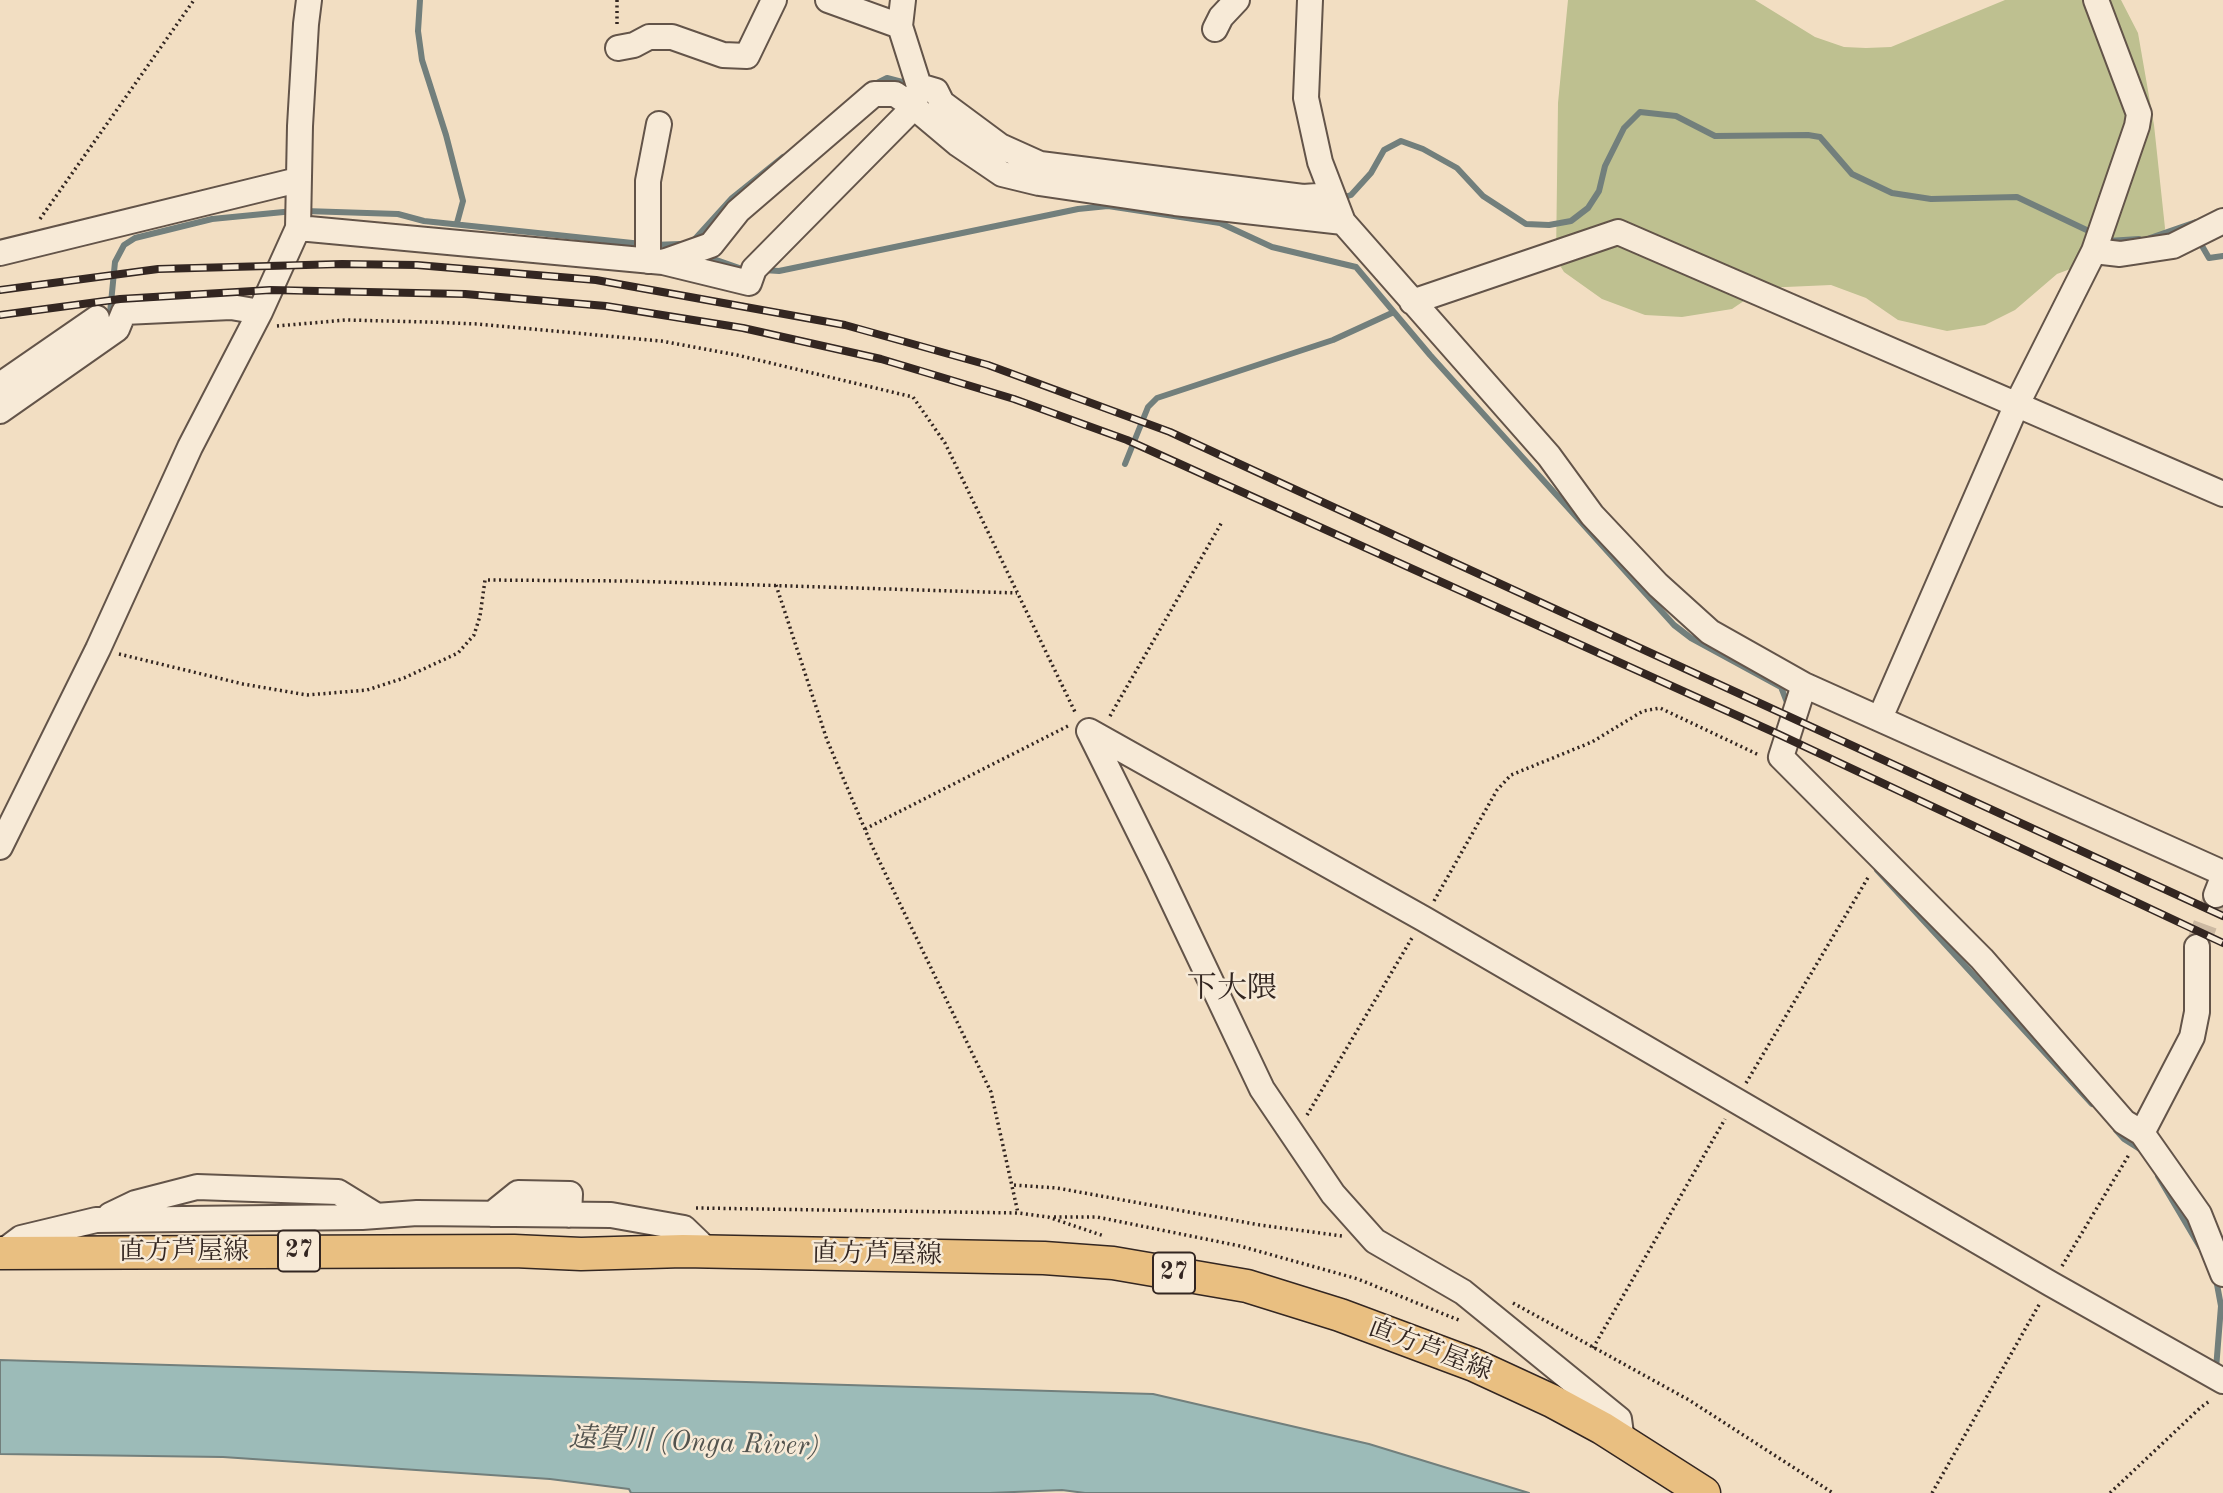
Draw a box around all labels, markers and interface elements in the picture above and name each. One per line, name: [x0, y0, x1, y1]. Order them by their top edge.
district label: 下大隈: [1187, 971, 1277, 1007]
road number: 27: [278, 1231, 320, 1272]
street label: 直方芦屋線: [119, 1236, 249, 1268]
street label: 直方芦屋線: [812, 1238, 942, 1272]
road number: 27: [1153, 1252, 1195, 1294]
street label: 直方芦屋線: [1364, 1312, 1496, 1388]
water label: 遠賀川 (Onga River): [568, 1422, 820, 1464]

